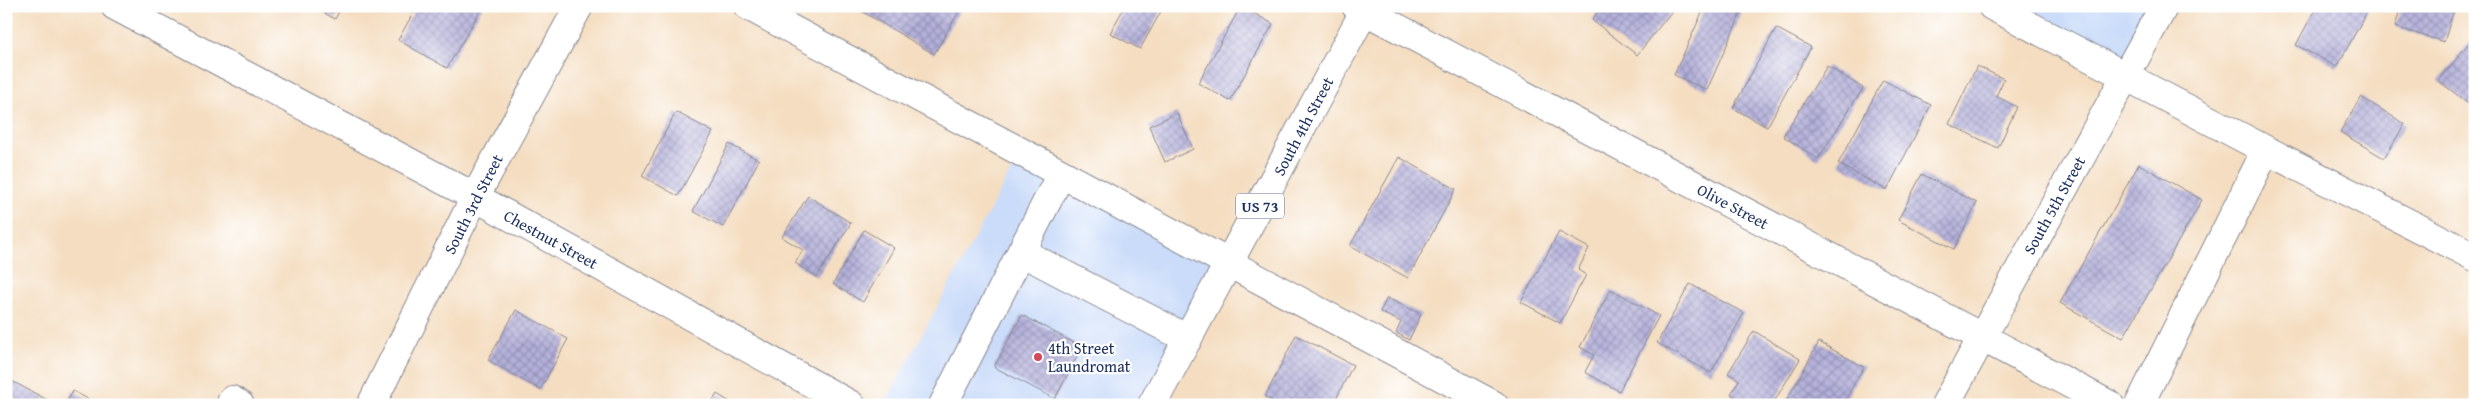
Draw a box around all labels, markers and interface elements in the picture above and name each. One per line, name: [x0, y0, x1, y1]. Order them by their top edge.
street label: South 4th Street: [1267, 72, 1339, 180]
street label: South 3rd Street: [437, 149, 509, 258]
street label: South 5th Street: [2017, 151, 2091, 259]
street label: Olive Street: [1693, 177, 1773, 235]
road number: US 73: [1236, 194, 1284, 218]
street label: Chestnut Street: [499, 203, 603, 275]
place label: 4th Street Laundromat: [1048, 336, 1131, 378]
marker: 4th Street Laundromat: [1032, 351, 1044, 363]

